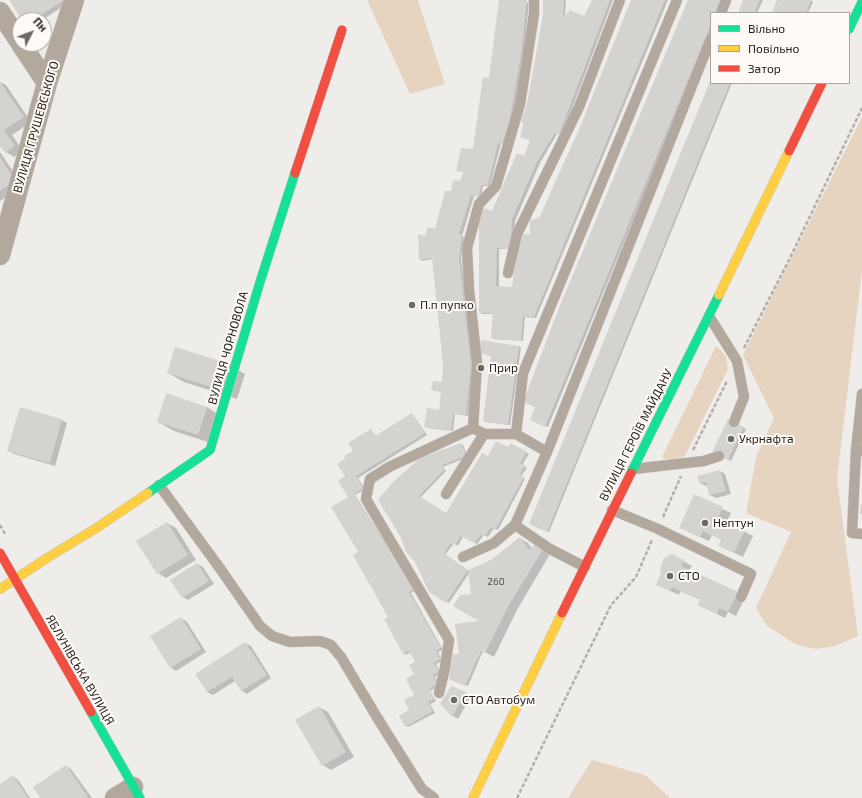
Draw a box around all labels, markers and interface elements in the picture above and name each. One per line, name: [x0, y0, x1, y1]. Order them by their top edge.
north arrow: [12, 12, 52, 52]
legend: [710, 12, 850, 84]
text: Пн: [31, 15, 50, 34]
text: Вільно: [748, 21, 785, 35]
text: Повільно: [748, 41, 799, 55]
street label: ВУЛИЦЯ ГРУШЕВСЬКОГО: [10, 59, 62, 195]
text: Затор: [748, 61, 781, 75]
street label: ВУЛИЦЯ ЧОРНОВОЛА: [205, 290, 251, 406]
place label: П.п пупко: [420, 298, 474, 312]
marker: П.п пупко: [407, 300, 417, 310]
place label: Прир: [489, 361, 518, 375]
marker: Прир: [476, 363, 486, 373]
street label: ВУЛИЦЯ ГЕРОЇВ МАЙДАНУ: [596, 367, 676, 503]
place label: Укрнафта: [739, 432, 794, 446]
marker: Укрнафта: [726, 434, 736, 444]
place label: Нептун: [713, 516, 754, 530]
marker: Нептун: [700, 518, 710, 528]
place label: СТО: [678, 569, 700, 583]
marker: СТО: [665, 571, 675, 581]
house number: 260: [487, 576, 505, 588]
street label: ЯБЛУНІВСЬКА ВУЛИЦЯ: [43, 613, 117, 727]
place label: СТО Автобум: [462, 693, 535, 707]
marker: СТО Автобум: [449, 695, 459, 705]

